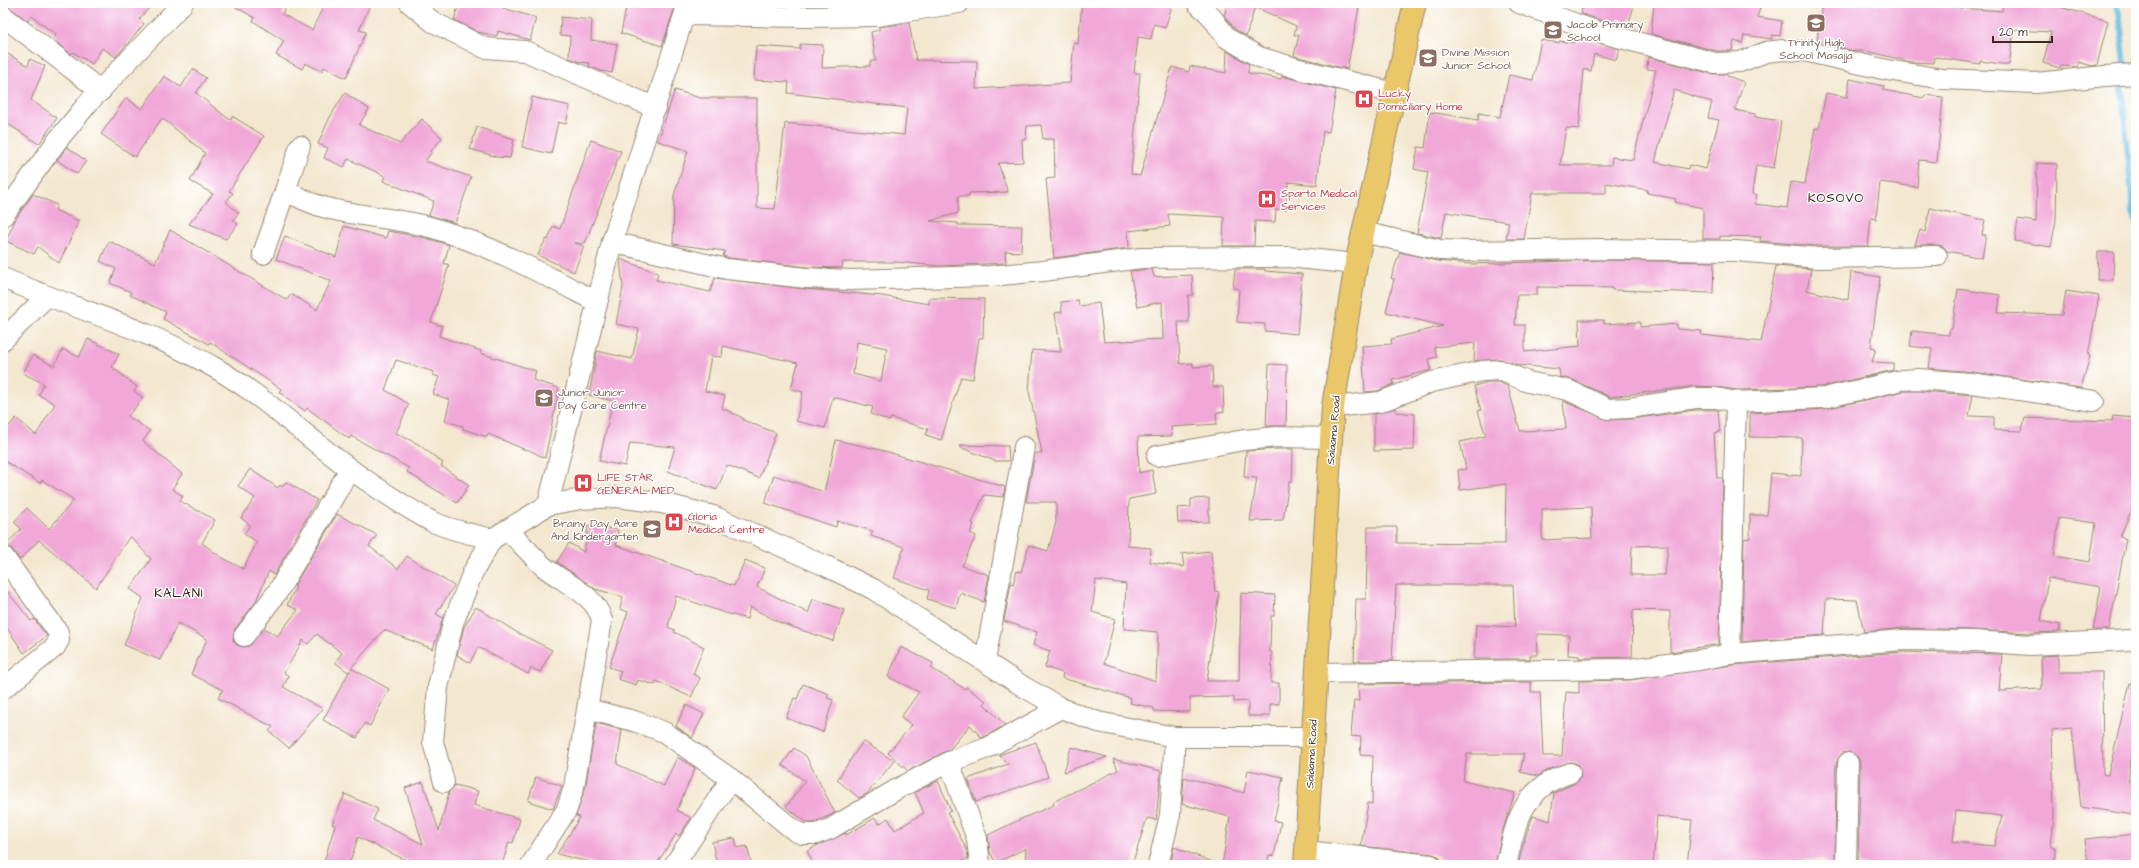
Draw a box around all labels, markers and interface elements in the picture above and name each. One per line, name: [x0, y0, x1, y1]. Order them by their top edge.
school or university icon: Trinity High School Masajja: [1805, 12, 1827, 34]
place label: Jacob Primary School: [1567, 17, 1643, 45]
scale bar: [1993, 18, 2052, 44]
school or university icon: Jacob Primary School: [1542, 19, 1564, 41]
text: 20 m: [1999, 24, 2028, 41]
place label: Trinity High School Masajja: [1779, 35, 1853, 63]
place label: Divine Mission Junior School: [1442, 45, 1511, 73]
school or university icon: Divine Mission Junior School: [1417, 47, 1439, 69]
place label: Lucky Domiciliary Home: [1378, 86, 1463, 115]
hospital icon: Lucky Domiciliary Home: [1353, 88, 1375, 110]
place label: Sparta Medical Services: [1281, 186, 1357, 214]
hospital icon: Sparta Medical Services: [1256, 188, 1278, 210]
district label: KOSOVO: [1808, 189, 1864, 207]
place label: Junior Junior Day Care Centre: [558, 385, 647, 414]
school or university icon: Junior Junior Day Care Centre: [533, 387, 555, 409]
street label: Salaama Road: [1323, 394, 1344, 465]
place label: LIFE STAR GENERAL MED: [597, 470, 674, 498]
hospital icon: LIFE STAR GENERAL MED: [572, 472, 594, 494]
place label: Gloria Medical Centre: [688, 509, 765, 537]
hospital icon: Gloria Medical Centre: [663, 511, 685, 533]
place label: Brainy Day Aare And Kindergarten: [551, 516, 639, 545]
school or university icon: Brainy Day Aare And Kindergarten: [641, 518, 663, 540]
district label: KALANI: [154, 584, 204, 602]
street label: Salaama Road: [1302, 719, 1321, 789]

